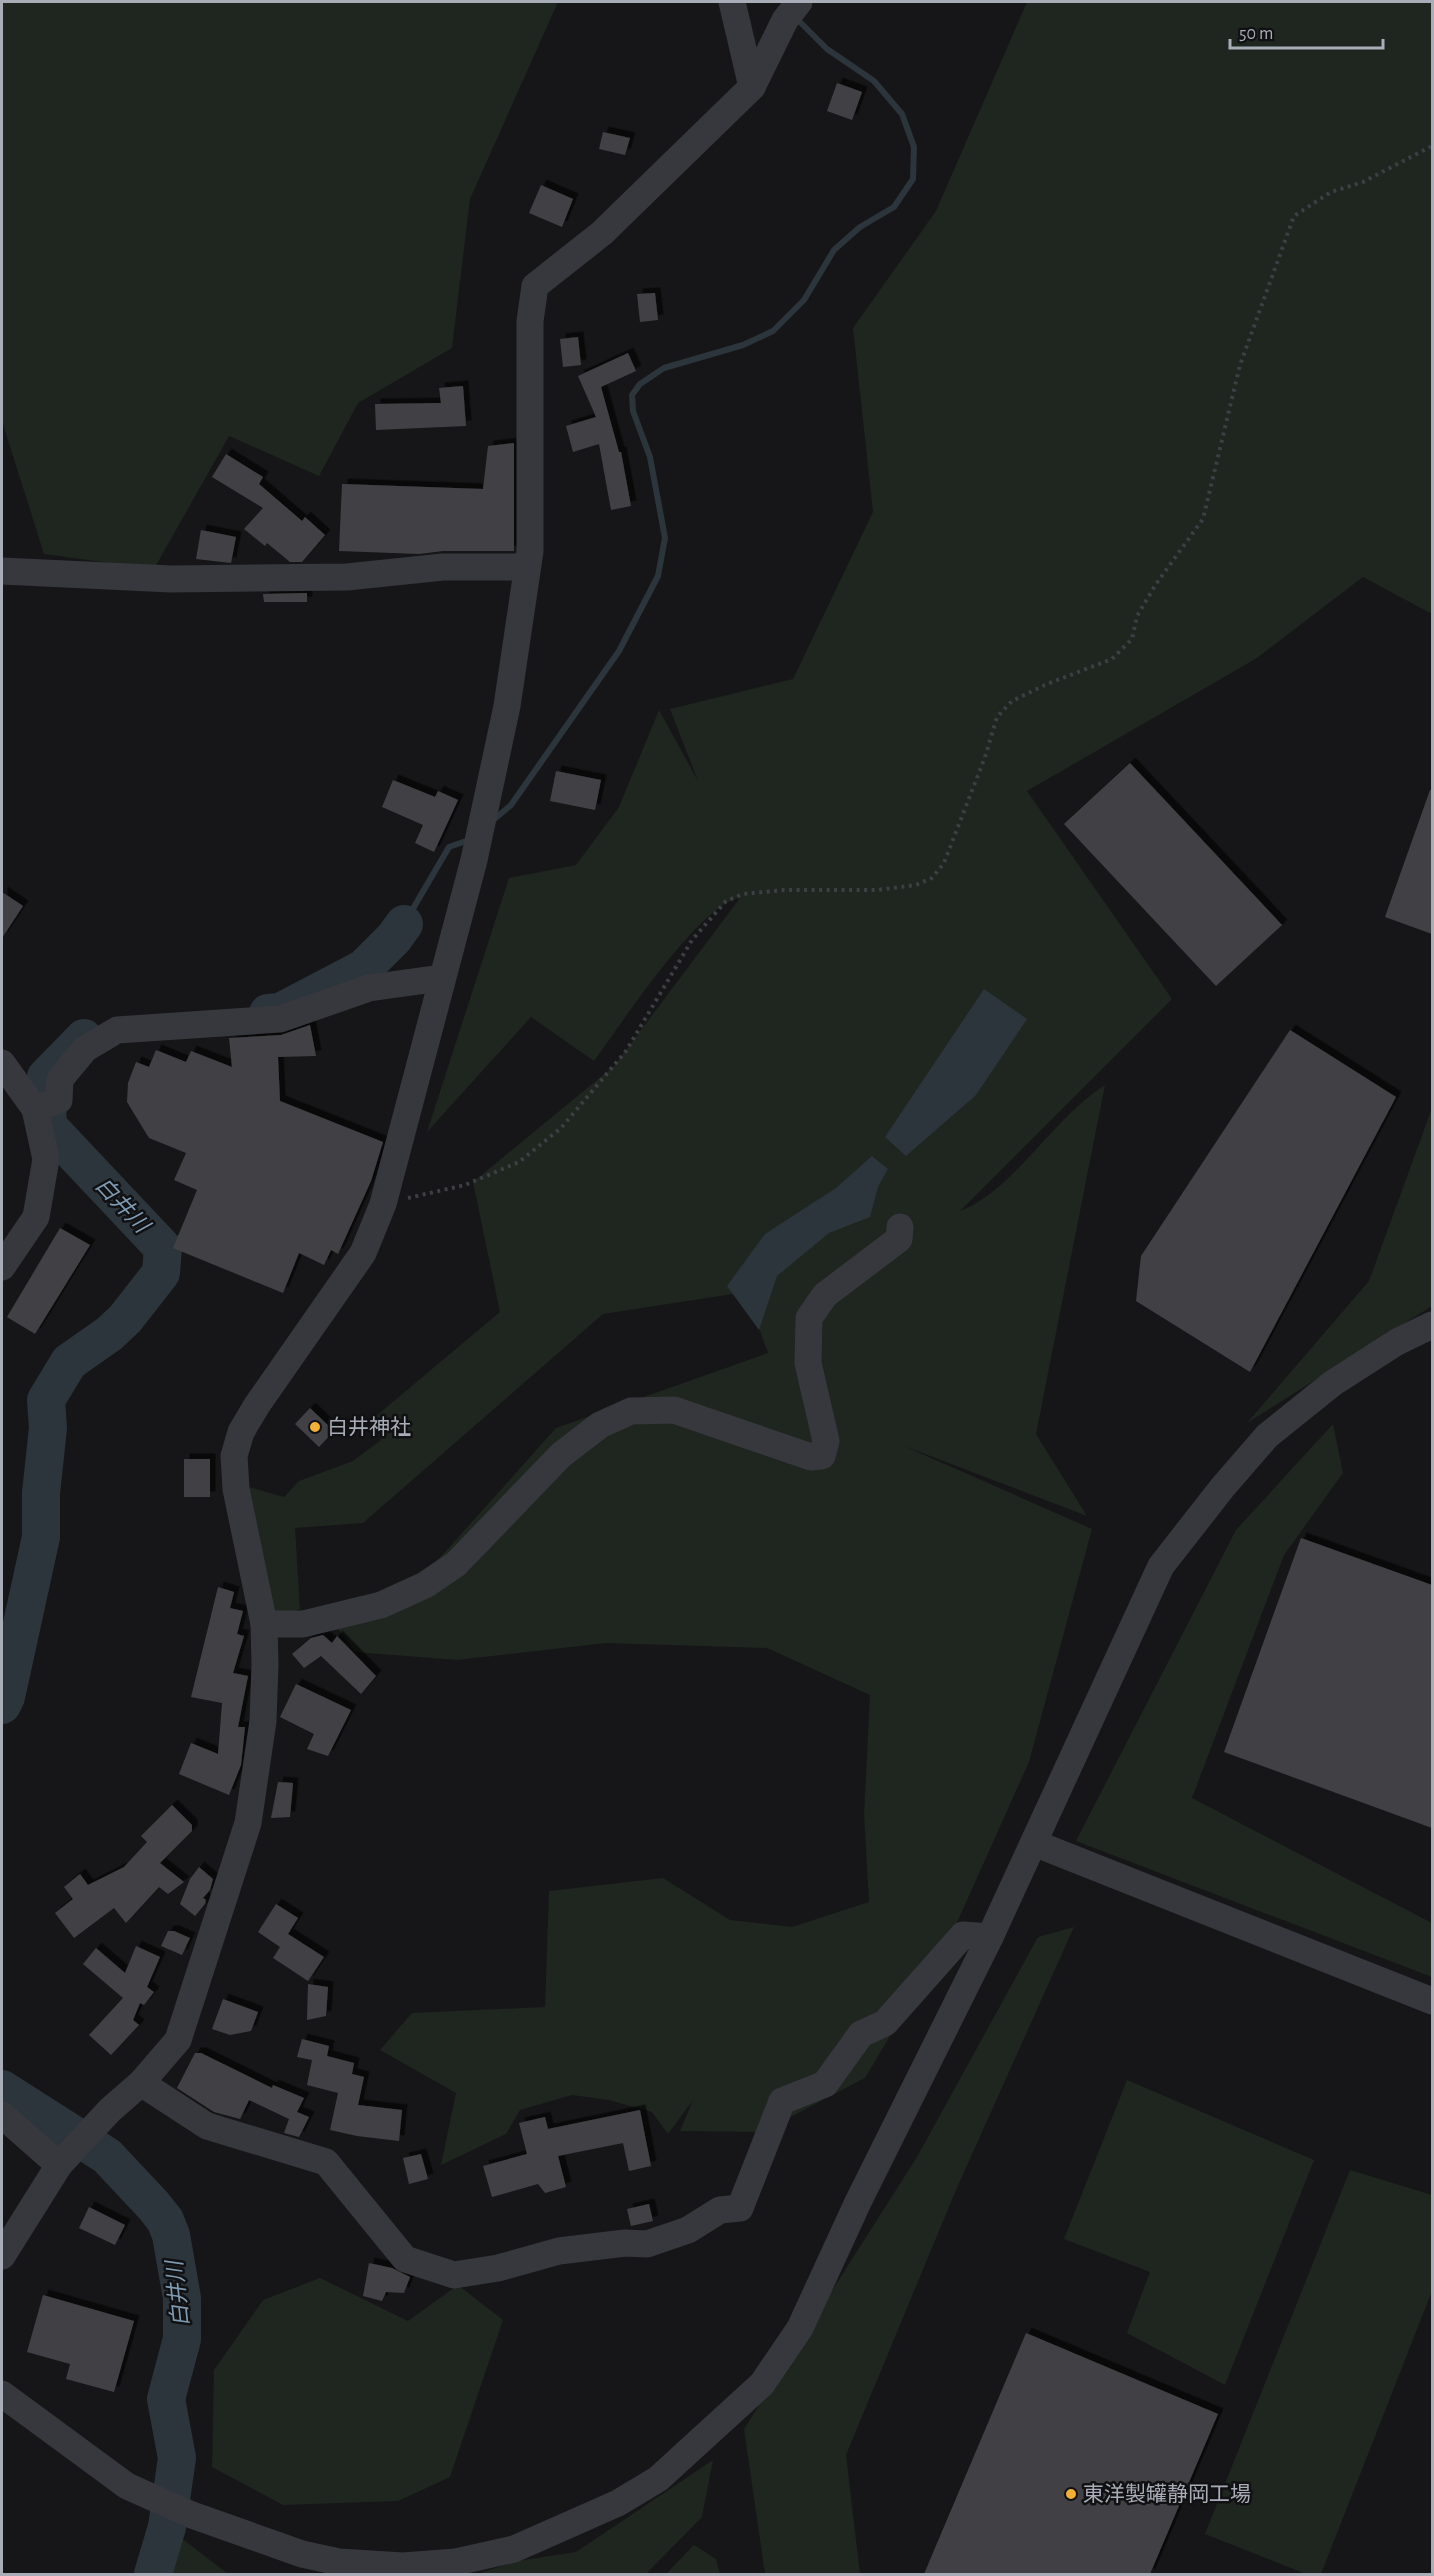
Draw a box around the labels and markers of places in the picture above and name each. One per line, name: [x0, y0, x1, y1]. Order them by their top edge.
place label: 白井神社: [327, 1416, 411, 1438]
marker: 白井神社: [308, 1420, 322, 1434]
place label: 東洋製罐静岡工場: [1083, 2483, 1251, 2505]
marker: 東洋製罐静岡工場: [1064, 2487, 1078, 2501]

